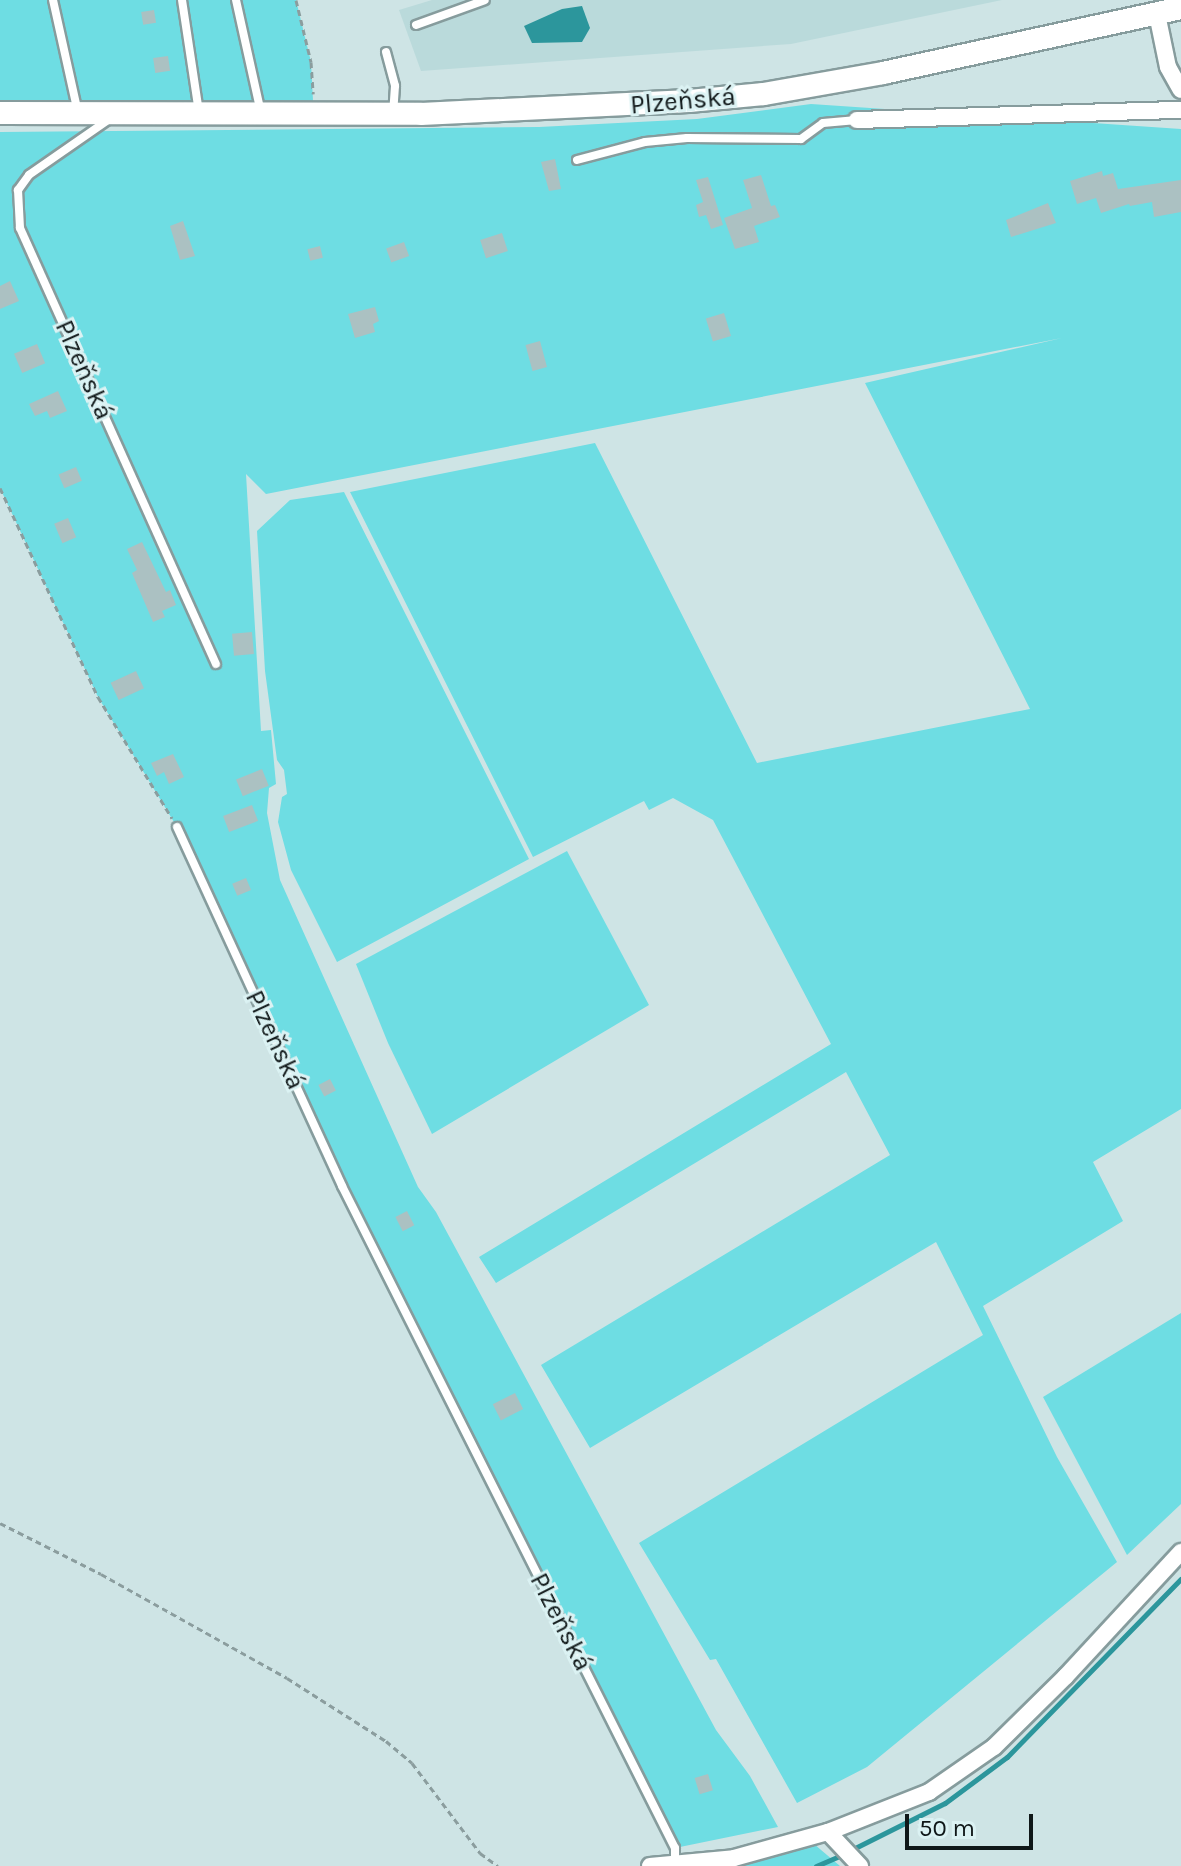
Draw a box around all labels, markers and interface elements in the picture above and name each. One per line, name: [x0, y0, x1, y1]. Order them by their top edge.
street label: Plzeňská: [629, 81, 737, 121]
street label: Plzeňská: [48, 315, 120, 425]
street label: Plzeňská: [239, 986, 311, 1094]
street label: Plzeňská: [523, 1568, 599, 1676]
scale bar: [909, 1798, 1037, 1848]
text: 50 m: [919, 1814, 975, 1842]

